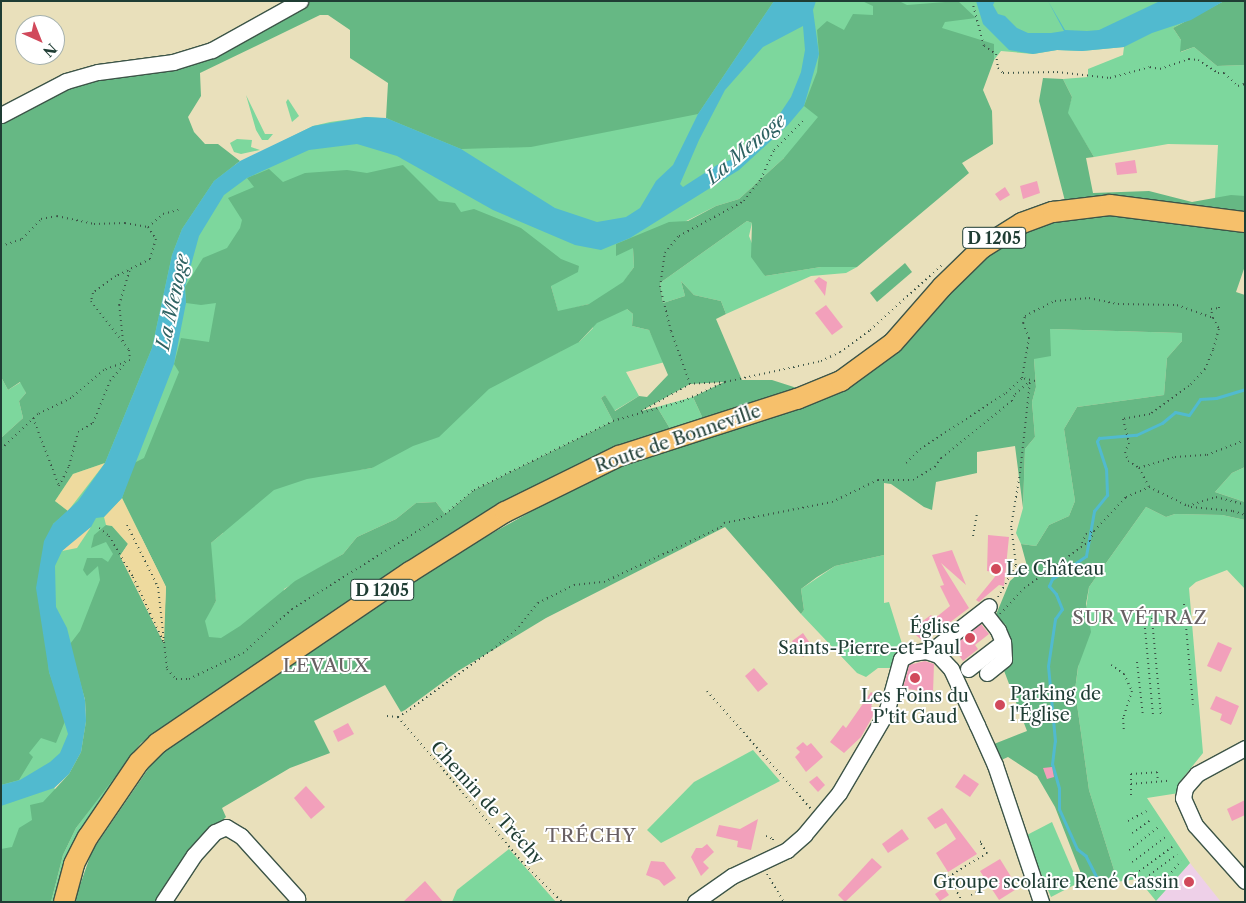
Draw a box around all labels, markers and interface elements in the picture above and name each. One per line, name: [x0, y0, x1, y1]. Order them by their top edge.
north arrow: [15, 15, 65, 65]
text: N: [39, 39, 60, 61]
water label: La Menoge: [702, 109, 790, 189]
road number: D 1205: [962, 224, 1026, 252]
water label: La Menoge: [152, 252, 194, 352]
street label: Route de Bonneville: [592, 400, 764, 478]
place label: Le Château: [1006, 558, 1104, 580]
marker: Le Château: [990, 563, 1002, 575]
road number: D 1205: [350, 576, 414, 604]
district label: SUR VÉTRAZ: [1070, 607, 1210, 629]
place label: Église Saints-Pierre-et-Paul: [778, 617, 960, 660]
marker: Église Saints-Pierre-et-Paul: [964, 632, 976, 644]
district label: LEVAUX: [282, 655, 370, 677]
marker: Les Foins du P'tit Gaud: [909, 672, 921, 684]
place label: Parking de l'Église: [1010, 684, 1101, 726]
place label: Les Foins du P'tit Gaud: [861, 686, 969, 729]
marker: Parking de l'Église: [994, 699, 1006, 711]
street label: Chemin de Tréchy: [426, 737, 548, 869]
district label: TRÉCHY: [544, 825, 638, 847]
place label: Groupe scolaire René Cassin: [933, 871, 1179, 893]
marker: Groupe scolaire René Cassin: [1183, 876, 1195, 888]

